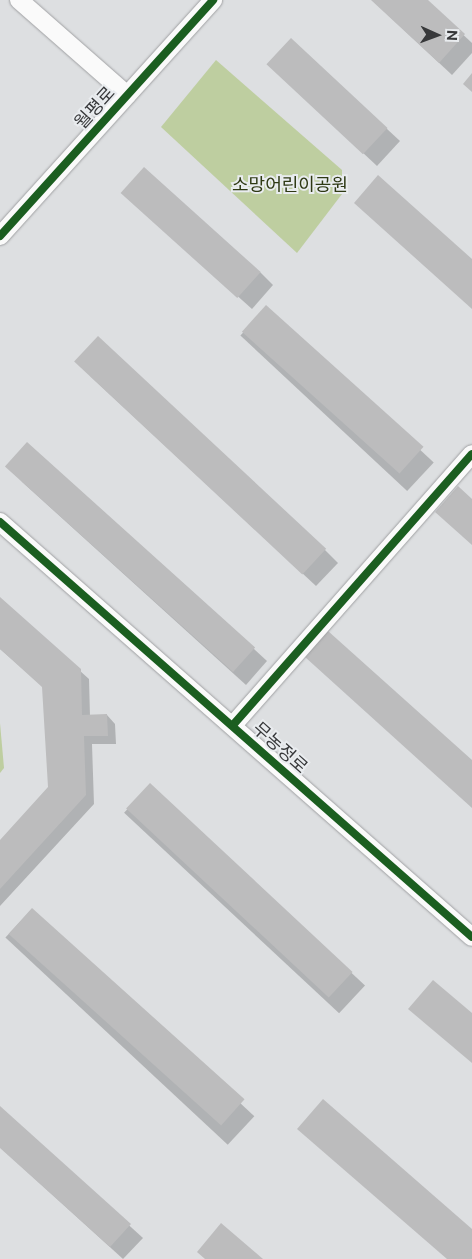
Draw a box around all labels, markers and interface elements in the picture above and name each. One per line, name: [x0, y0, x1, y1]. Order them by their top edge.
north arrow: [412, 10, 462, 60]
text: N: [444, 30, 460, 41]
street label: 월평로: [70, 82, 120, 134]
park label: 소망어린이공원: [232, 174, 348, 196]
street label: 무농정로: [248, 718, 312, 778]

